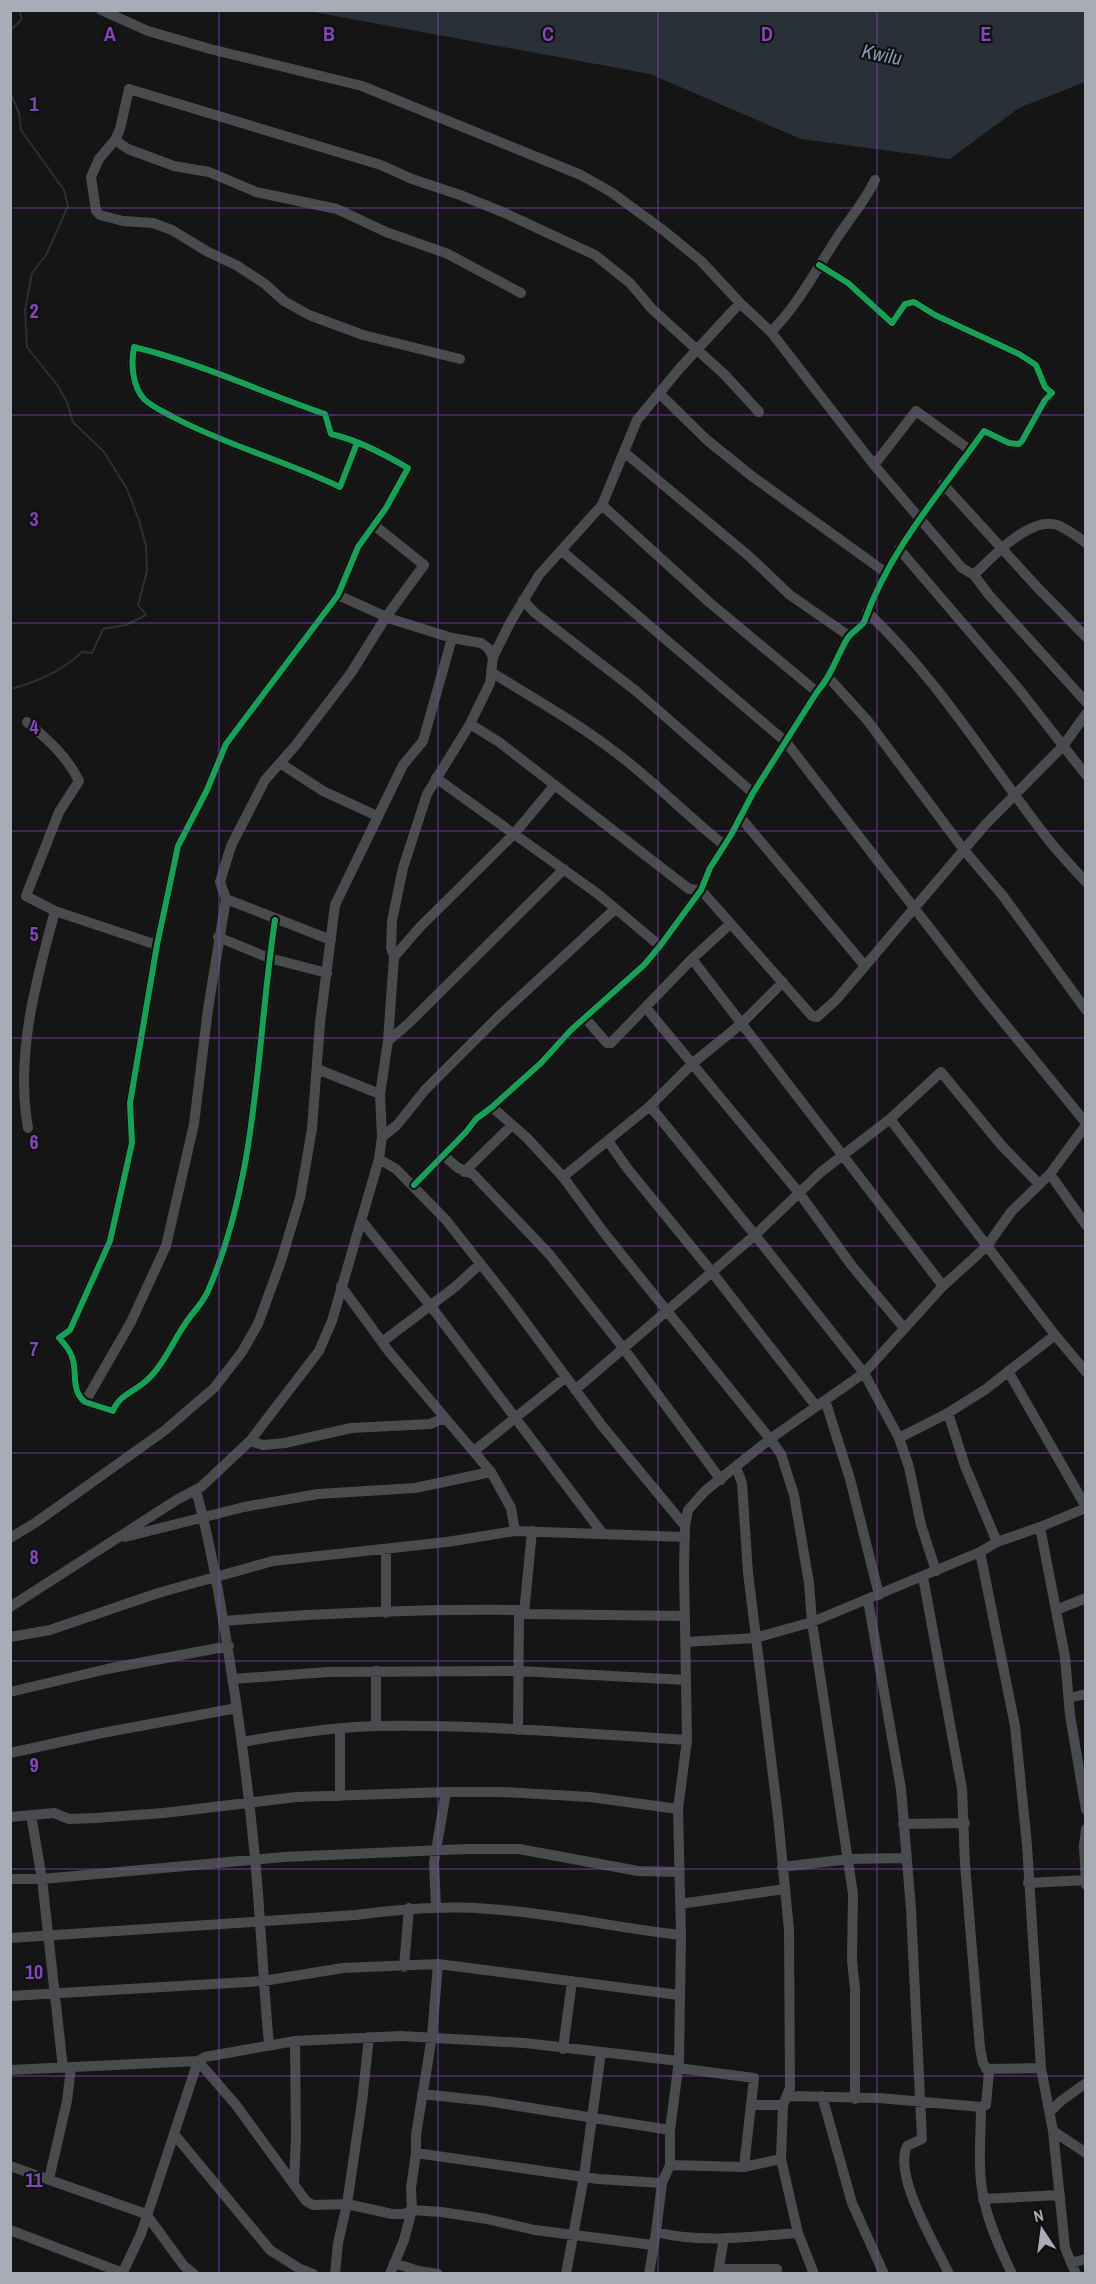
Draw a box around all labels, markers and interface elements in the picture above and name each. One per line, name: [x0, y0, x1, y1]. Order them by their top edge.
text: A: [104, 20, 116, 47]
text: B: [323, 20, 335, 47]
text: C: [542, 20, 554, 47]
text: D: [761, 20, 773, 47]
text: E: [981, 20, 992, 47]
water label: Kwilu: [860, 37, 904, 71]
text: 1: [29, 90, 39, 117]
text: 2: [29, 297, 39, 324]
text: 3: [29, 505, 39, 532]
text: 4: [29, 713, 39, 740]
text: 5: [29, 920, 39, 947]
text: 6: [29, 1128, 39, 1155]
text: 7: [29, 1335, 39, 1362]
text: 8: [29, 1543, 39, 1570]
text: 9: [29, 1751, 39, 1778]
text: 10: [25, 1958, 43, 1985]
text: 11: [25, 2166, 44, 2193]
north arrow: [1012, 2200, 1072, 2260]
text: N: [1032, 2204, 1046, 2227]

